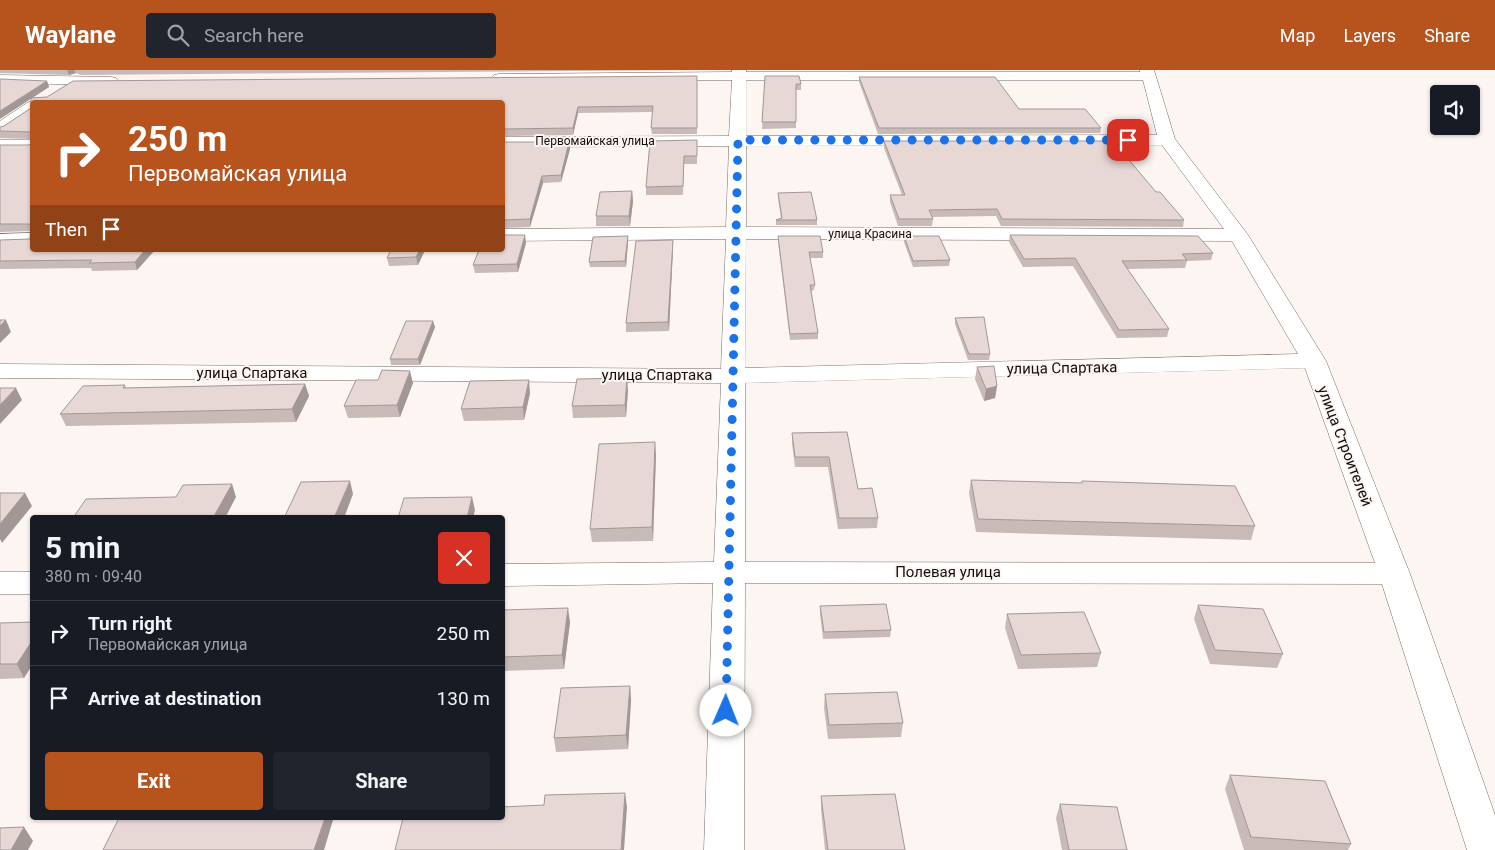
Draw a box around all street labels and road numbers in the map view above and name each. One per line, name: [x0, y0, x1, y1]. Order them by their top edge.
street label: Первомайская улица: [535, 134, 655, 148]
street label: улица Красина: [828, 227, 912, 241]
street label: улица Спартака: [1006, 358, 1118, 378]
street label: улица Спартака: [197, 364, 307, 382]
street label: улица Спартака: [602, 366, 712, 384]
street label: улица Строителей: [1314, 383, 1376, 509]
street label: Полевая улица: [895, 563, 1001, 581]

